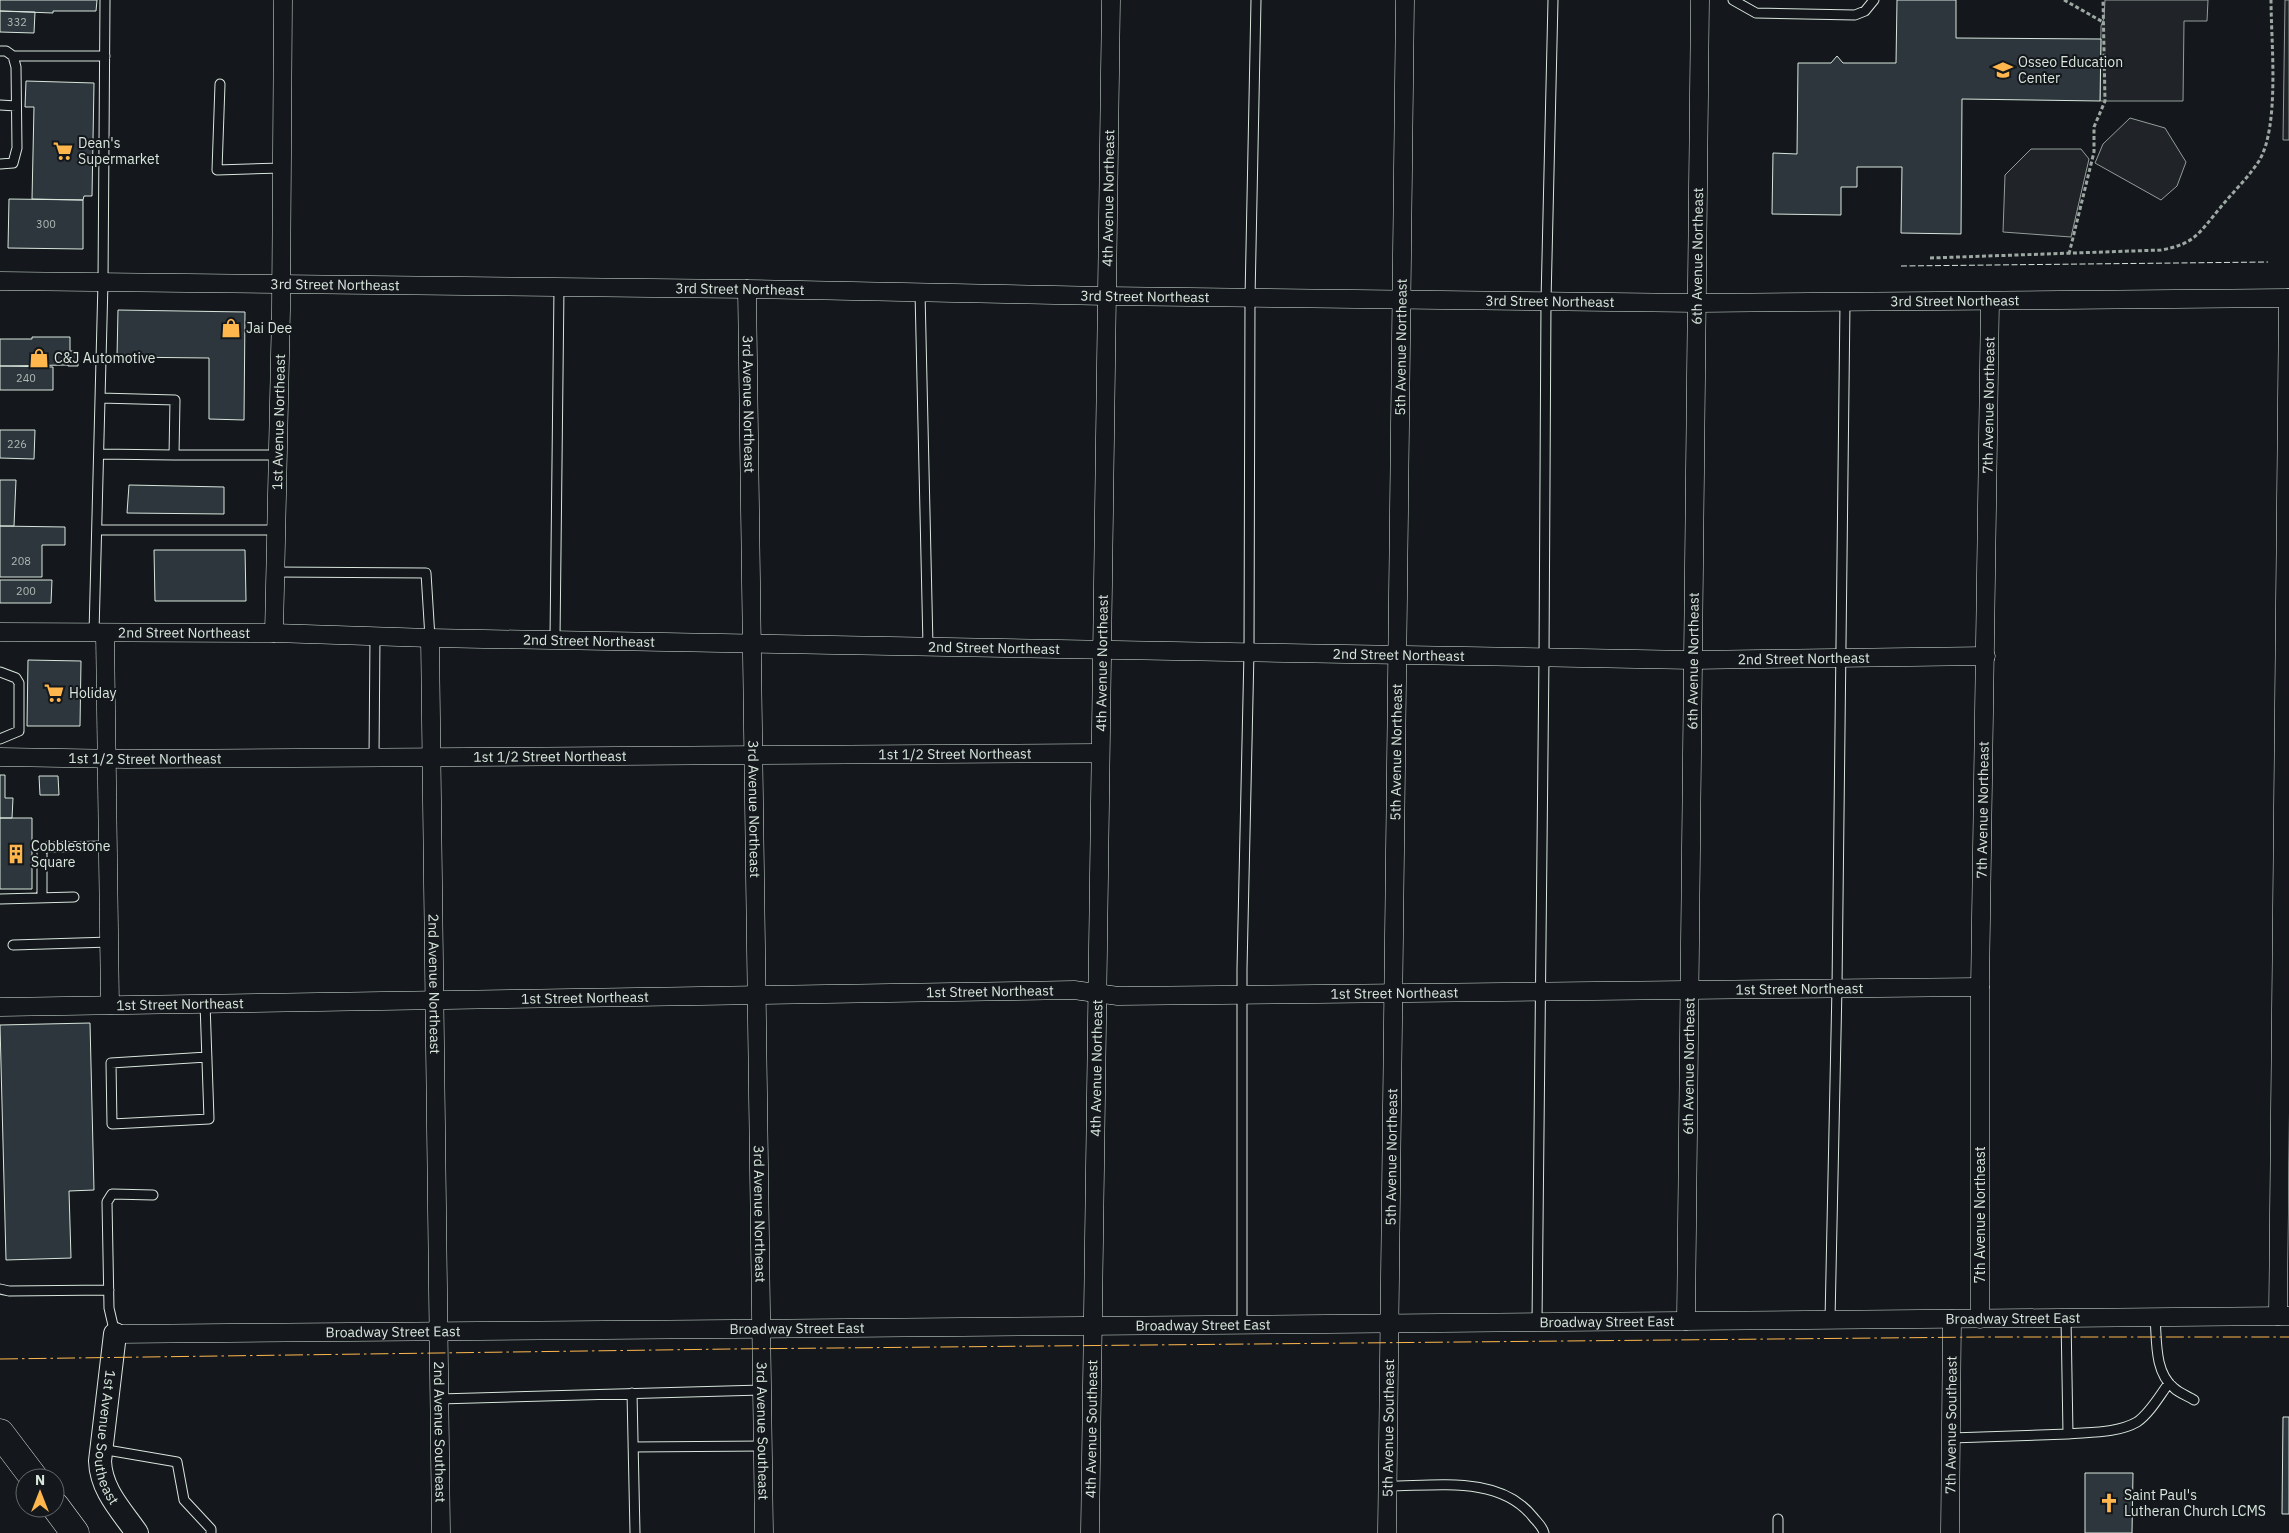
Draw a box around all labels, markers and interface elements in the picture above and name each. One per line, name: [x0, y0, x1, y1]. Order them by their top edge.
house number: 332: [7, 15, 27, 29]
place label: Osseo Education Center: [2018, 53, 2123, 87]
school or university icon: Osseo Education Center: [1992, 59, 2014, 81]
street label: 4th Avenue Northeast: [1098, 129, 1118, 267]
place label: Dean's Supermarket: [78, 134, 160, 168]
supermarket icon: Dean's Supermarket: [52, 140, 74, 162]
street label: 6th Avenue Northeast: [1688, 187, 1707, 325]
house number: 300: [36, 217, 56, 231]
street label: 3rd Street Northeast: [270, 275, 400, 294]
street label: 5th Avenue Northeast: [1391, 278, 1411, 416]
street label: 3rd Street Northeast: [675, 279, 805, 299]
street label: 3rd Street Northeast: [1080, 286, 1210, 306]
street label: 3rd Street Northeast: [1485, 291, 1615, 311]
street label: 3rd Street Northeast: [1890, 291, 2020, 310]
shop icon: Jai Dee: [220, 317, 242, 339]
place label: Jai Dee: [246, 319, 292, 337]
street label: 3rd Avenue Northeast: [739, 335, 759, 473]
street label: 7th Avenue Northeast: [1978, 336, 1998, 474]
shop icon: C&J Automotive: [28, 347, 50, 369]
place label: C&J Automotive: [54, 349, 156, 367]
street label: 1st Avenue Northeast: [268, 354, 289, 490]
house number: 240: [16, 371, 36, 385]
house number: 226: [7, 437, 27, 451]
house number: 208: [11, 554, 31, 568]
house number: 200: [16, 584, 36, 598]
street label: 6th Avenue Northeast: [1683, 592, 1703, 730]
street label: 4th Avenue Northeast: [1092, 594, 1112, 732]
street label: 2nd Street Northeast: [118, 623, 250, 642]
street label: 2nd Street Northeast: [523, 631, 655, 651]
street label: 2nd Street Northeast: [928, 638, 1060, 658]
street label: 2nd Street Northeast: [1333, 645, 1465, 665]
street label: 2nd Street Northeast: [1737, 649, 1870, 668]
supermarket icon: Holiday: [43, 682, 65, 704]
street label: 5th Avenue Northeast: [1386, 683, 1406, 821]
place label: Holiday: [69, 684, 117, 702]
street label: 3rd Avenue Northeast: [744, 740, 764, 878]
street label: 7th Avenue Northeast: [1973, 741, 1993, 879]
street label: 1st 1/2 Street Northeast: [878, 744, 1032, 763]
street label: 1st 1/2 Street Northeast: [473, 747, 627, 766]
street label: 1st 1/2 Street Northeast: [68, 749, 222, 768]
place label: Cobblestone Square: [31, 837, 111, 871]
building icon: Cobblestone Square: [5, 843, 27, 865]
street label: 2nd Avenue Northeast: [424, 914, 444, 1054]
street label: 1st Street Northeast: [1735, 979, 1863, 999]
street label: 1st Street Northeast: [926, 981, 1054, 1001]
street label: 1st Street Northeast: [1330, 983, 1459, 1003]
street label: 1st Street Northeast: [521, 988, 649, 1008]
street label: 1st Street Northeast: [116, 994, 244, 1014]
street label: 6th Avenue Northeast: [1679, 997, 1698, 1135]
street label: 4th Avenue Northeast: [1086, 999, 1106, 1137]
street label: 5th Avenue Northeast: [1382, 1088, 1401, 1226]
street label: 3rd Avenue Northeast: [750, 1145, 770, 1283]
street label: 7th Avenue Northeast: [1971, 1146, 1989, 1284]
street label: Broadway Street East: [1945, 1309, 2081, 1328]
street label: Broadway Street East: [1539, 1312, 1675, 1331]
street label: Broadway Street East: [1135, 1315, 1271, 1335]
street label: Broadway Street East: [729, 1319, 865, 1338]
street label: Broadway Street East: [325, 1322, 461, 1341]
street label: 7th Avenue Southeast: [1941, 1356, 1961, 1494]
street label: 5th Avenue Southeast: [1378, 1359, 1398, 1497]
street label: 4th Avenue Southeast: [1081, 1360, 1101, 1498]
street label: 2nd Avenue Southeast: [430, 1361, 450, 1503]
street label: 3rd Avenue Southeast: [753, 1361, 773, 1500]
street label: 1st Avenue Southeast: [91, 1369, 123, 1508]
north arrow: [15, 1468, 65, 1518]
text: N: [35, 1471, 45, 1489]
place label: Saint Paul's Lutheran Church LCMS: [2124, 1486, 2266, 1520]
church icon: Saint Paul's Lutheran Church LCMS: [2098, 1492, 2120, 1514]

